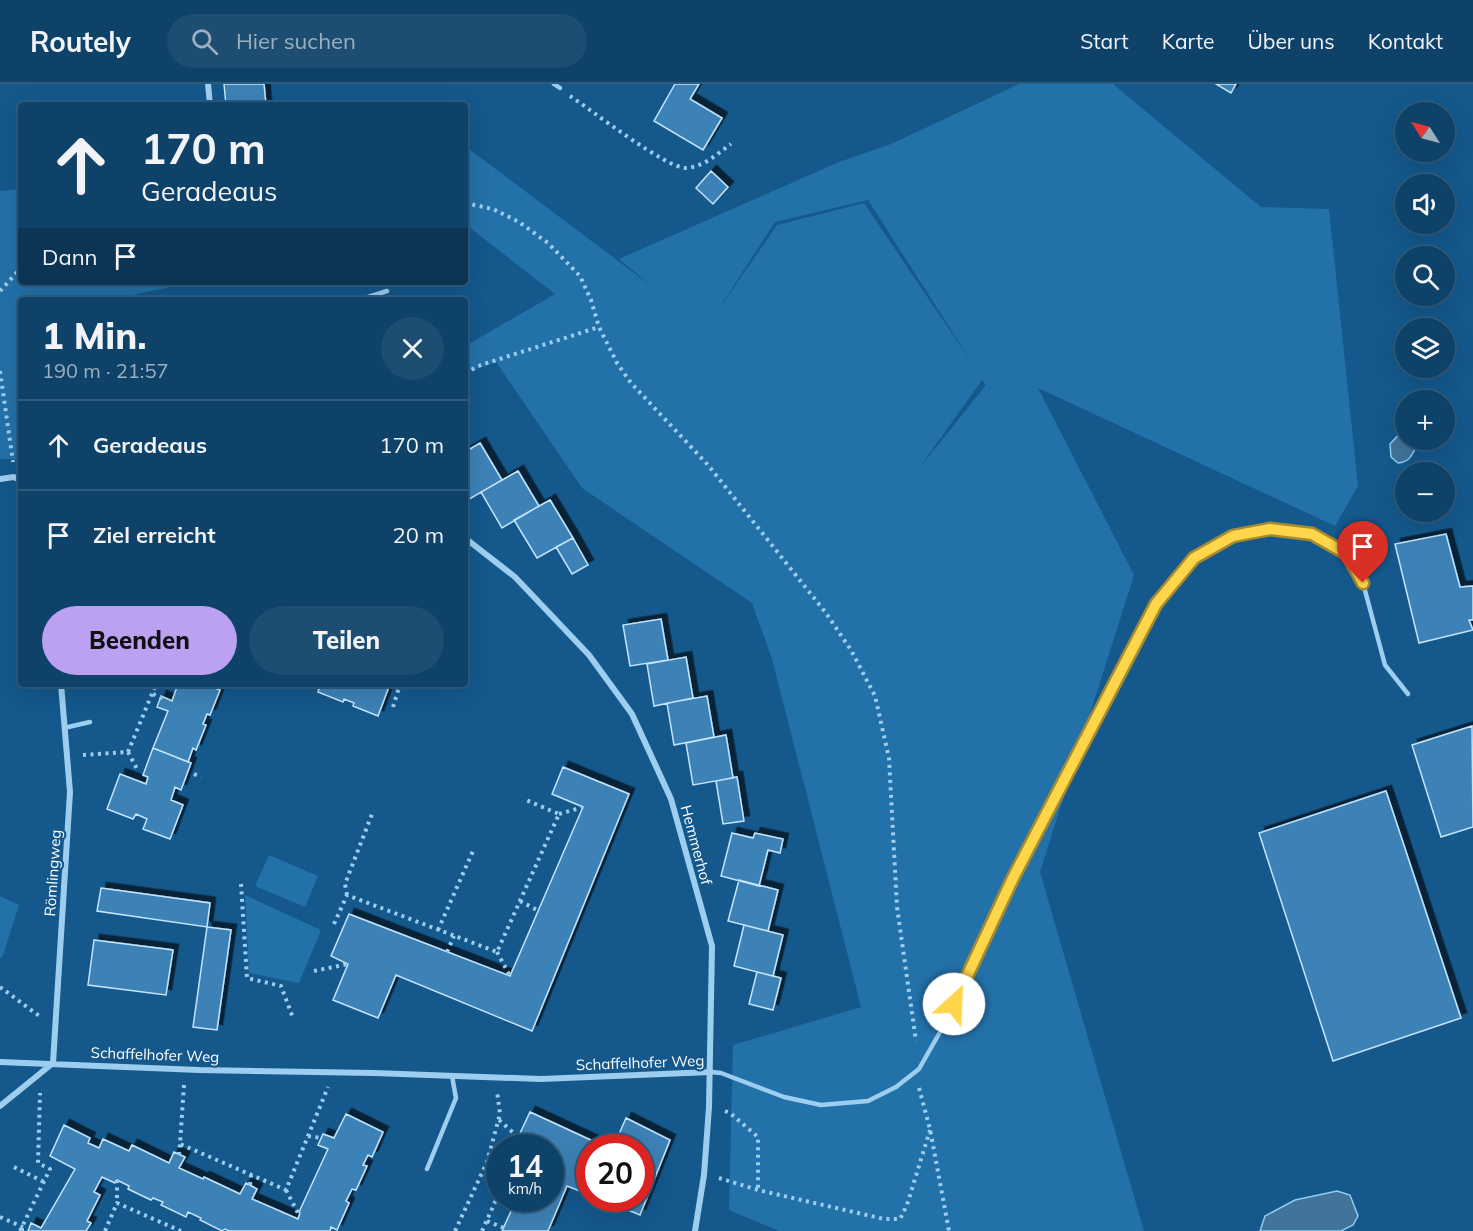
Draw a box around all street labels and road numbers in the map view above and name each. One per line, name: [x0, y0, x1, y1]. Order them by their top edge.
street label: Hemmerhof: [677, 803, 717, 888]
street label: Römlingweg: [40, 829, 65, 917]
street label: Schaffelhofer Weg: [90, 1043, 220, 1066]
street label: Schaffelhofer Weg: [575, 1051, 705, 1074]

